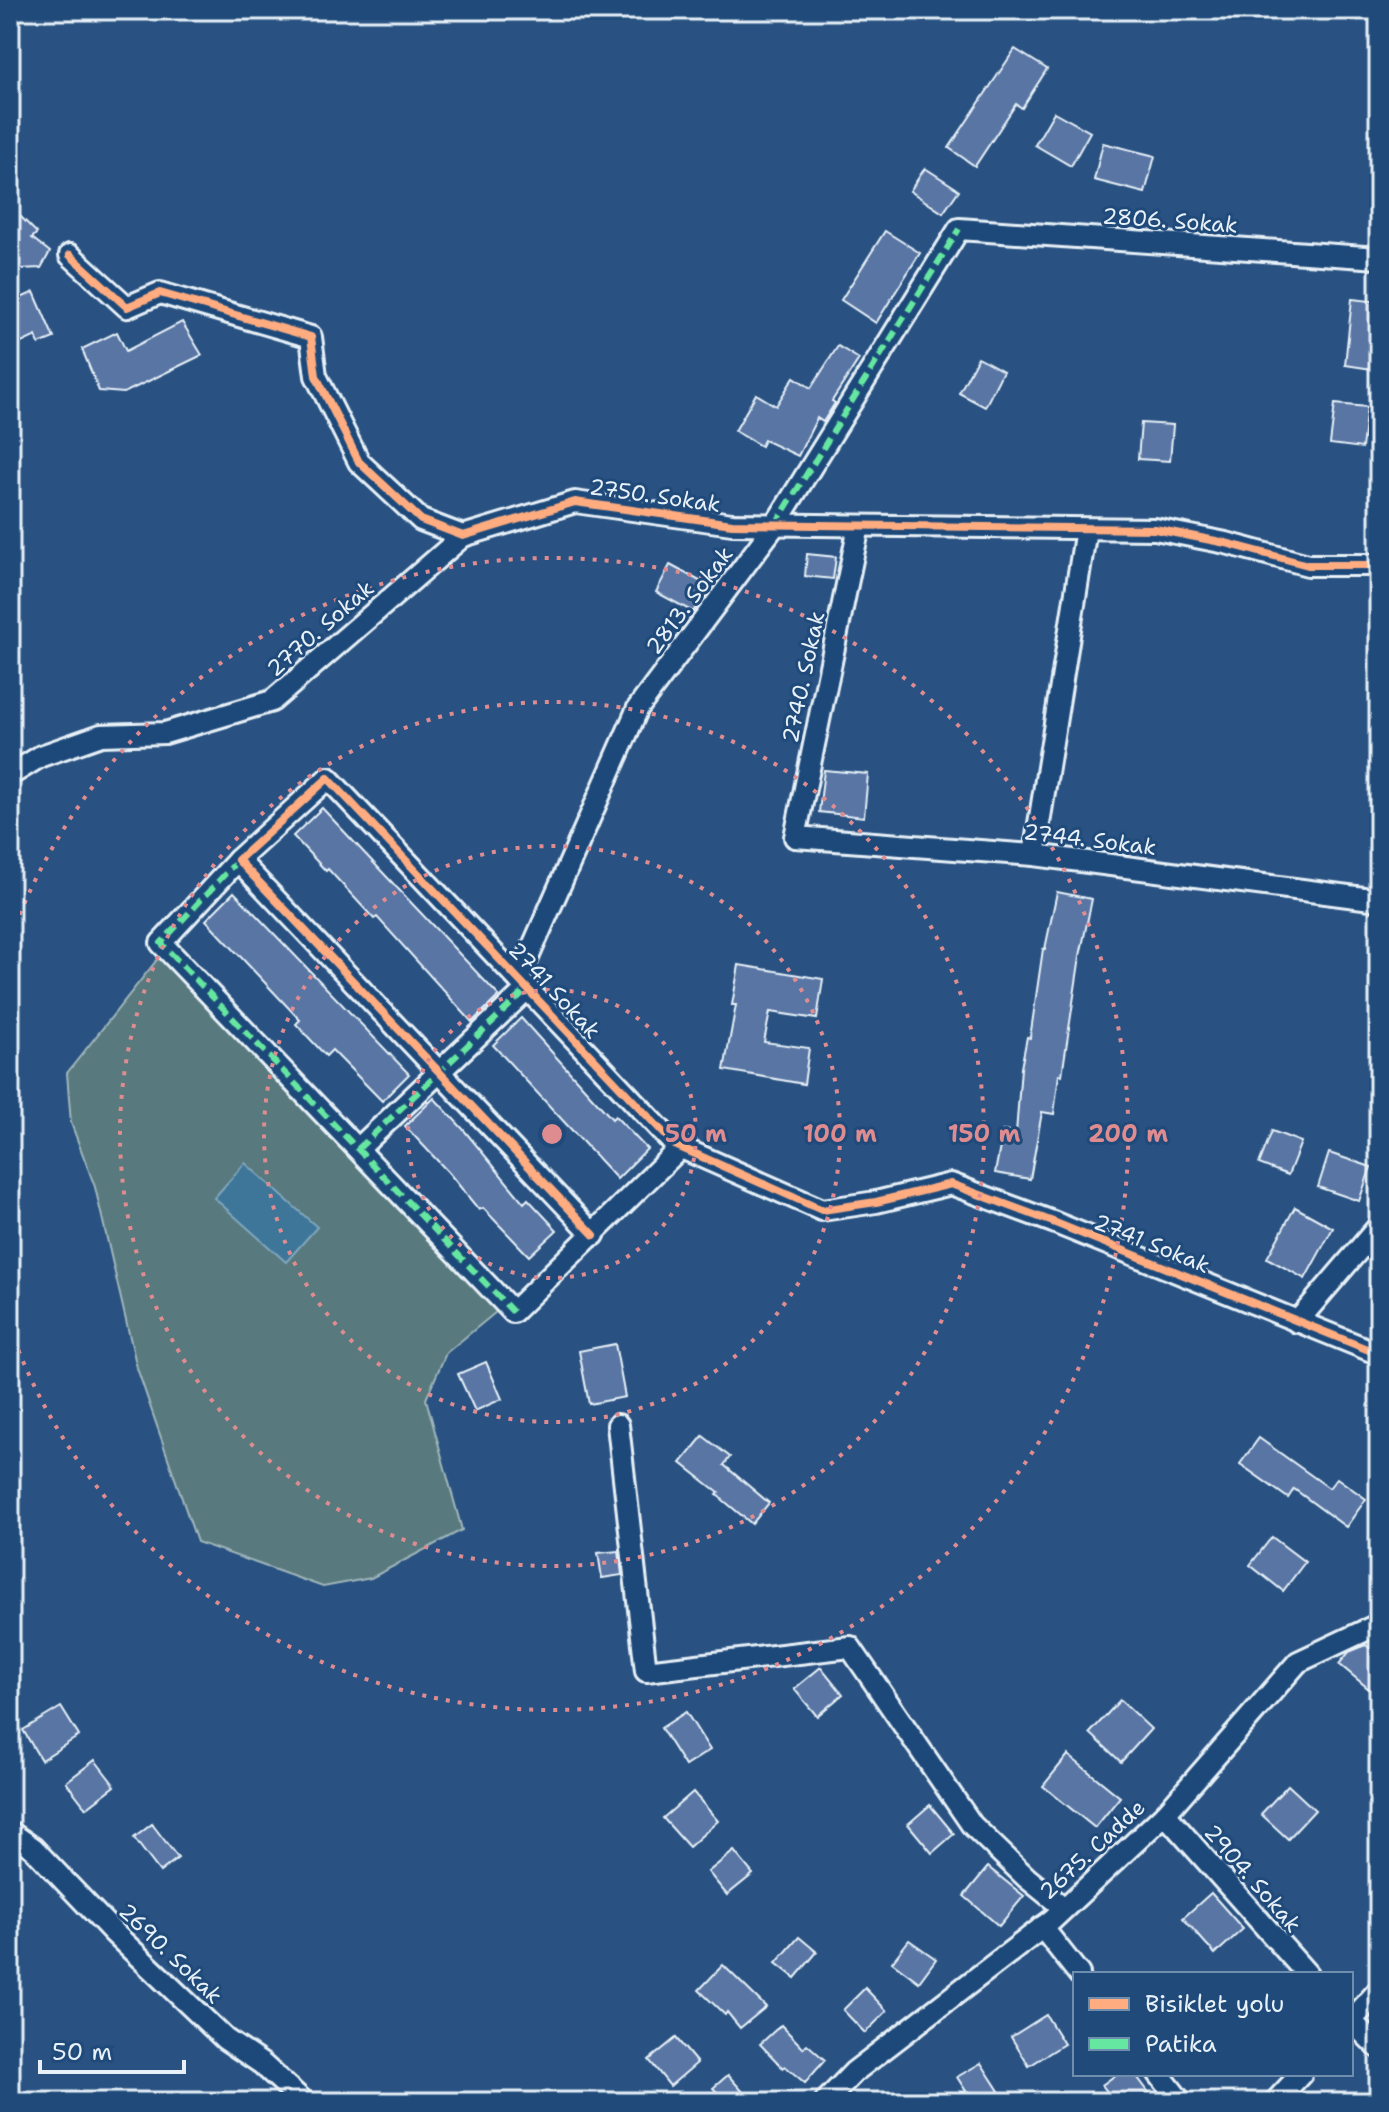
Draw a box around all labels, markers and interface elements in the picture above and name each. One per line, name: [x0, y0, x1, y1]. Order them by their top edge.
street label: 2806. Sokak: [1101, 201, 1239, 240]
street label: 2750. Sokak: [588, 472, 722, 519]
street label: 2813. Sokak: [639, 540, 740, 660]
street label: 2770. Sokak: [261, 574, 380, 683]
street label: 2740. Sokak: [775, 609, 832, 746]
street label: 2744. Sokak: [1022, 817, 1158, 862]
street label: 2741 Sokak: [502, 936, 607, 1045]
text: 50 m: [665, 1118, 727, 1150]
text: 100 m: [803, 1118, 877, 1150]
text: 150 m: [948, 1118, 1020, 1150]
text: 200 m: [1088, 1118, 1168, 1150]
centre of rings: [538, 1120, 566, 1148]
street label: 2741 Sokak: [1090, 1207, 1214, 1280]
street label: 2675. Cadde: [1033, 1793, 1151, 1906]
street label: 2904. Sokak: [1198, 1818, 1308, 1939]
street label: 2690. Sokak: [113, 1897, 229, 2010]
legend: [1073, 1972, 1353, 2076]
text: Bisiklet yolu: [1145, 1988, 1284, 2020]
scale bar: [40, 2024, 184, 2074]
text: Patika: [1145, 2028, 1217, 2060]
text: 50 m: [52, 2036, 112, 2068]

